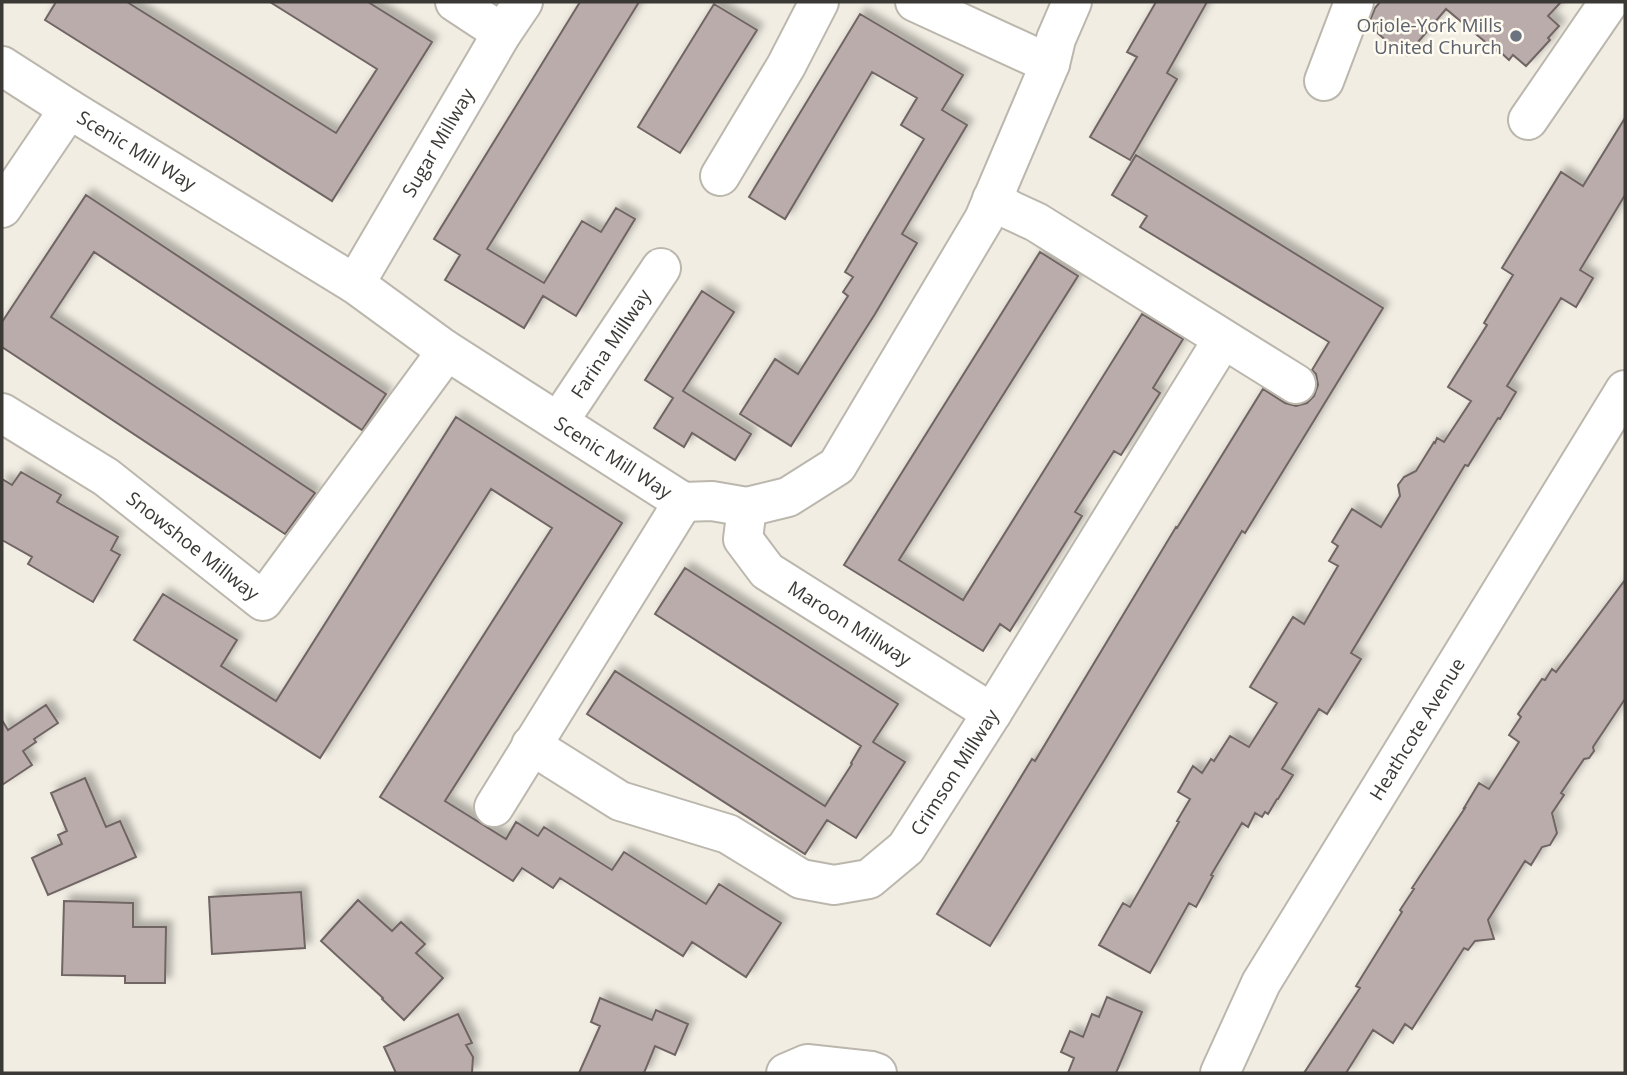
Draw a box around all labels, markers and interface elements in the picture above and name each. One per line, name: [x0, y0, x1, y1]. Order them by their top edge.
place label: Oriole-York Mills United Church: [1356, 12, 1502, 60]
marker: Oriole-York Mills United Church: [1508, 28, 1524, 44]
street label: Sugar Millway: [396, 83, 480, 202]
street label: Scenic Mill Way: [72, 104, 201, 197]
street label: Farina Millway: [565, 283, 657, 403]
street label: Scenic Mill Way: [549, 410, 677, 505]
street label: Snowshoe Millway: [121, 485, 265, 607]
street label: Maroon Millway: [783, 574, 917, 672]
street label: Heathcote Avenue: [1363, 653, 1471, 805]
street label: Crimson Millway: [904, 703, 1005, 841]

